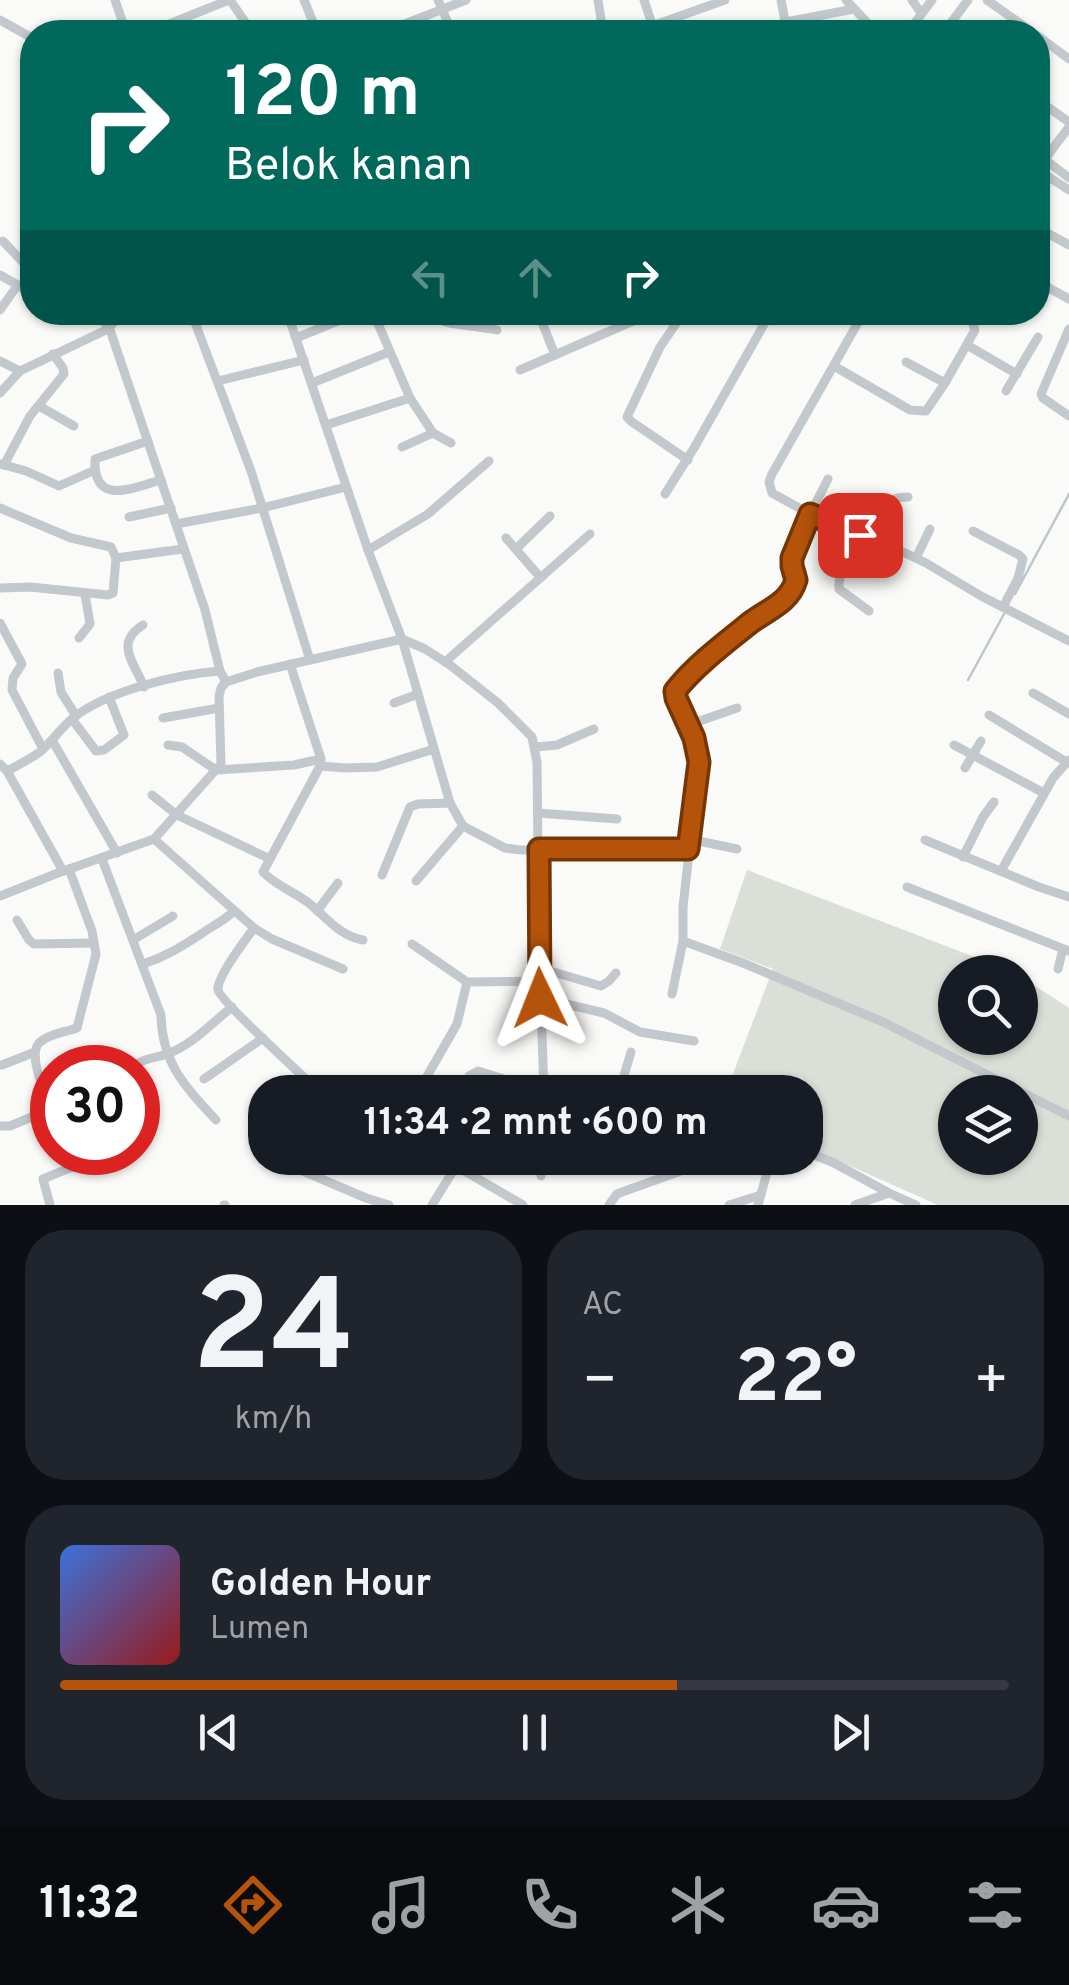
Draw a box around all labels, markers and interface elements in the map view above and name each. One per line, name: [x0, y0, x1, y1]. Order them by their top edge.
text: 120 m: [225, 52, 421, 141]
icon: right: [60, 60, 190, 190]
text: Belok kanan: [225, 139, 473, 196]
icon: left: [403, 250, 458, 305]
icon: ahead: [508, 250, 563, 305]
icon: right: [613, 250, 668, 305]
pin: [818, 493, 903, 578]
icon: arrive: [833, 508, 888, 563]
position arrow: [488, 946, 592, 1050]
map controls: [938, 955, 1038, 1175]
button: search: [938, 955, 1038, 1055]
speed limit sign: 30: [30, 1045, 160, 1175]
button: layers: [938, 1075, 1038, 1175]
text: 11:34 · 2 mnt · 600 m: [363, 1100, 708, 1149]
text: 24: [192, 1252, 355, 1417]
text: AC: [582, 1286, 623, 1326]
text: 22°: [734, 1334, 857, 1429]
text: −: [582, 1348, 617, 1418]
text: +: [974, 1348, 1009, 1418]
text: km/h: [235, 1400, 312, 1440]
text: Golden Hour: [210, 1561, 431, 1610]
text: Lumen: [210, 1610, 309, 1650]
icon: previous: [191, 1705, 246, 1760]
icon: pause: [507, 1705, 562, 1760]
icon: next: [823, 1705, 878, 1760]
icon: directions: [218, 1870, 288, 1940]
icon: music: [366, 1870, 436, 1940]
icon: phone: [515, 1870, 585, 1940]
icon: climate: [663, 1870, 733, 1940]
icon: car: [811, 1870, 881, 1940]
icon: filters: [960, 1870, 1030, 1940]
text: 11:32: [39, 1877, 140, 1934]

